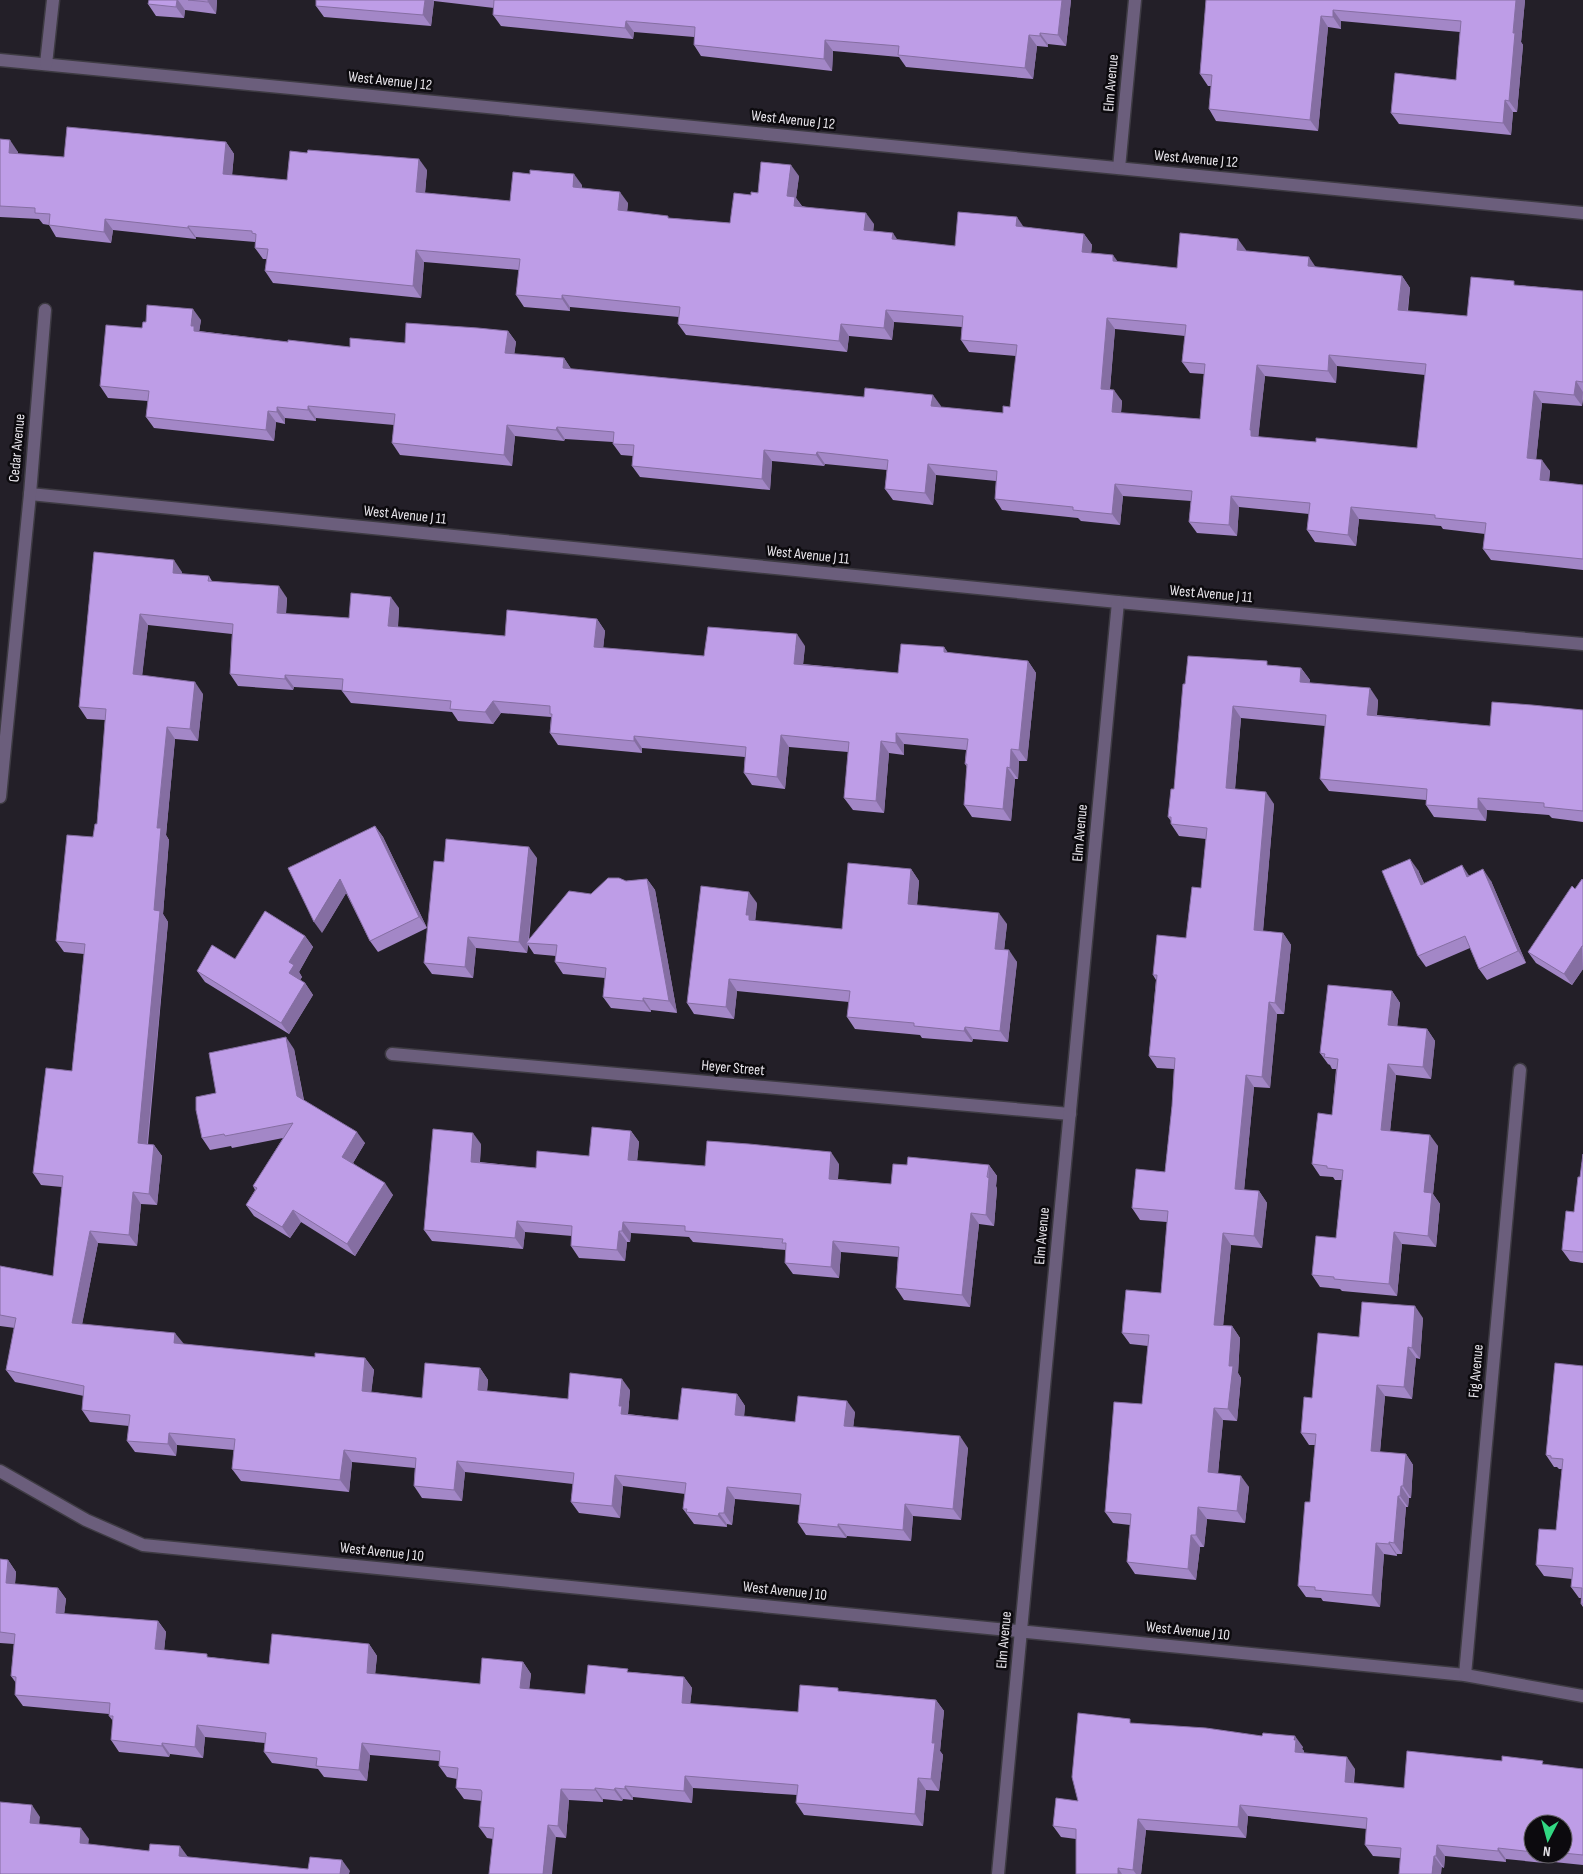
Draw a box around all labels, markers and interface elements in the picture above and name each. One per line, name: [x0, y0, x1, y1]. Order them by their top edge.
street label: Elm Avenue: [1099, 53, 1123, 113]
street label: West Avenue J 12: [347, 67, 433, 95]
street label: West Avenue J 12: [750, 106, 836, 134]
street label: West Avenue J 12: [1153, 146, 1239, 172]
street label: Cedar Avenue: [5, 413, 29, 483]
street label: West Avenue J 11: [363, 501, 448, 529]
street label: West Avenue J 11: [766, 541, 851, 569]
street label: West Avenue J 11: [1169, 581, 1254, 607]
street label: Elm Avenue: [1068, 803, 1092, 863]
street label: Heyer Street: [700, 1056, 766, 1080]
street label: Elm Avenue: [1030, 1206, 1054, 1266]
street label: Fig Avenue: [1464, 1343, 1488, 1399]
street label: West Avenue J 10: [339, 1538, 425, 1566]
street label: West Avenue J 10: [742, 1577, 828, 1605]
street label: Elm Avenue: [992, 1610, 1016, 1670]
street label: West Avenue J 10: [1145, 1617, 1231, 1645]
north arrow: [1523, 1814, 1573, 1864]
text: N: [1542, 1843, 1551, 1860]

